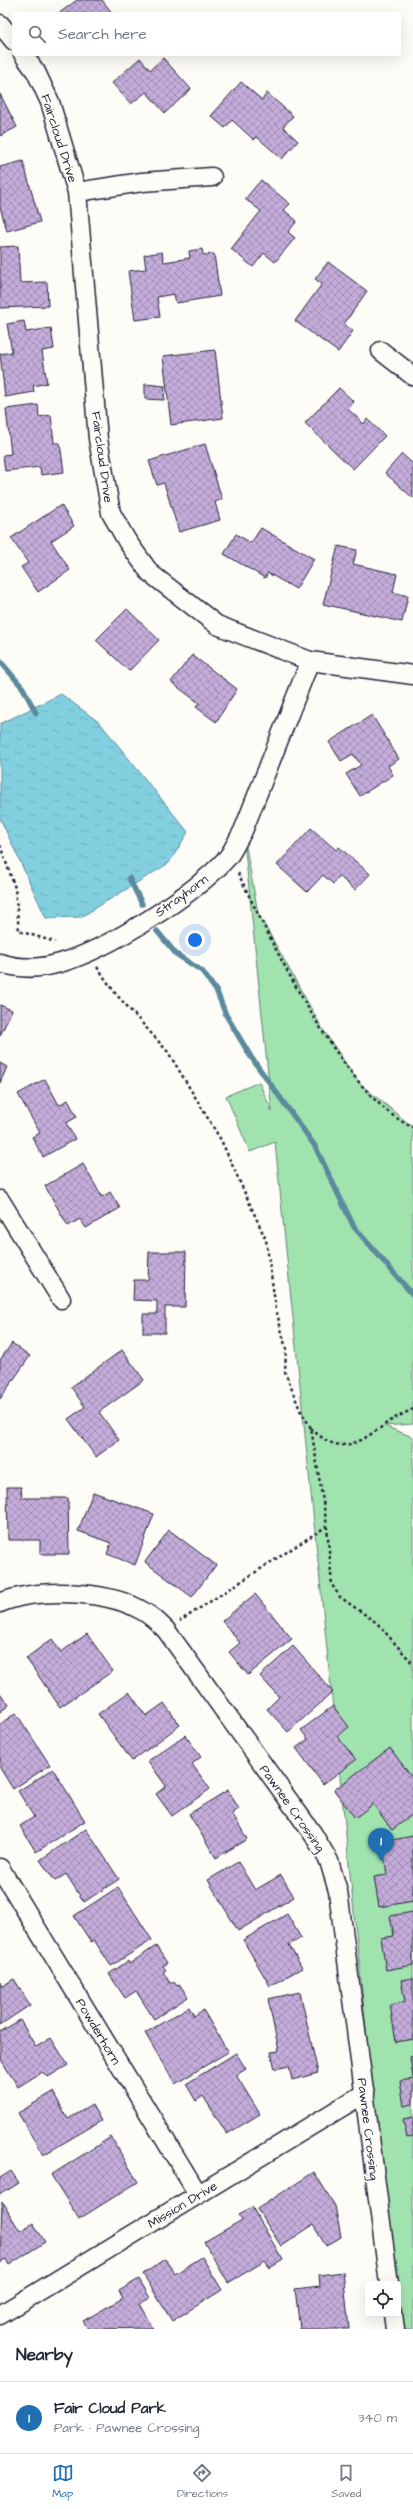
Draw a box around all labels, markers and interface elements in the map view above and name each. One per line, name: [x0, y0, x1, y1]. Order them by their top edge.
search box: [12, 12, 401, 56]
icon: search: [26, 23, 48, 45]
text: Search here: [58, 24, 147, 45]
street label: Faircloud Drive: [36, 92, 82, 185]
street label: Faircloud Drive: [87, 410, 117, 504]
street label: Strayhorn: [151, 870, 213, 922]
your location: [185, 930, 205, 950]
street label: Pawnee Crossing: [254, 1761, 329, 1857]
pin: 1: [368, 1828, 394, 1861]
street label: Powderhorn: [71, 1995, 125, 2068]
street label: Pawnee Crossing: [352, 2077, 383, 2182]
street label: Mission Drive: [144, 2177, 221, 2233]
map controls: [365, 2281, 401, 2317]
button: locate: [365, 2281, 401, 2317]
text: Nearby: [16, 2343, 73, 2367]
text: Fair Cloud Park: [54, 2398, 166, 2419]
text: 1: [28, 2409, 30, 2427]
text: 340 m: [358, 2409, 397, 2427]
text: Park · Pawnee Crossing: [54, 2419, 199, 2437]
tab: Map: [52, 2462, 74, 2501]
tab: Directions: [177, 2462, 228, 2501]
tab: Saved: [331, 2462, 361, 2501]

